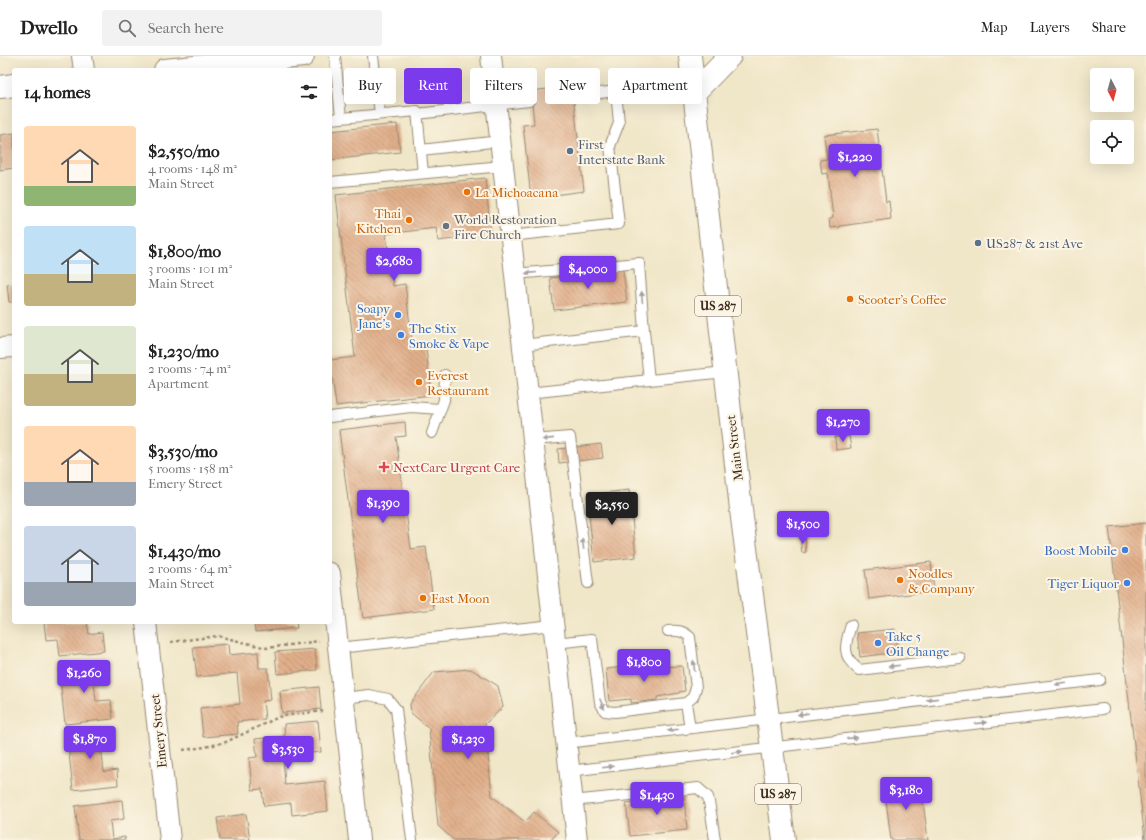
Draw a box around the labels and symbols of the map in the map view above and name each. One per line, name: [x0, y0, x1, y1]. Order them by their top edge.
north arrow: [1090, 68, 1134, 112]
place label: First Interstate Bank: [578, 137, 665, 167]
pin: $1,220: [822, 144, 888, 178]
marker: First Interstate Bank: [565, 146, 575, 156]
place label: La Michoacana: [475, 185, 559, 200]
marker: La Michoacana: [462, 187, 472, 197]
place label: Thai Kitchen: [356, 206, 401, 236]
place label: World Restoration Fire Church: [453, 212, 557, 242]
marker: Thai Kitchen: [404, 215, 414, 225]
marker: World Restoration Fire Church: [441, 221, 451, 231]
place label: US287 & 21st Ave: [986, 236, 1084, 251]
marker: US287 & 21st Ave: [973, 238, 983, 248]
pin: $2,680: [361, 248, 427, 282]
pin: $4,000: [555, 256, 621, 290]
one-way arrow: [525, 270, 537, 276]
one-way arrow: [638, 291, 645, 303]
place label: Scooter's Coffee: [858, 292, 947, 307]
marker: Scooter's Coffee: [845, 294, 855, 304]
road number: US 287: [695, 296, 741, 316]
place label: Soapy Jane's: [357, 301, 391, 331]
marker: Soapy Jane's: [393, 310, 403, 320]
place label: The Stix Smoke & Vape: [409, 321, 490, 351]
marker: The Stix Smoke & Vape: [396, 330, 406, 340]
place label: Everest Restaurant: [427, 368, 489, 398]
marker: Everest Restaurant: [414, 377, 424, 387]
pin: $1,270: [810, 409, 876, 443]
street label: Main Street: [723, 414, 746, 482]
one-way arrow: [542, 436, 554, 442]
place label: NextCare Urgent Care: [393, 460, 521, 475]
marker: NextCare Urgent Care: [378, 461, 390, 473]
pin: $1,390: [350, 490, 416, 524]
pin: $2,550: [579, 492, 645, 526]
pin: $1,500: [770, 511, 836, 545]
one-way arrow: [580, 538, 586, 550]
place label: Boost Mobile: [1044, 543, 1118, 558]
marker: Boost Mobile: [1120, 545, 1130, 555]
place label: Noodles & Company: [908, 566, 976, 596]
marker: Noodles & Company: [895, 575, 905, 585]
place label: Tiger Liquor: [1047, 576, 1119, 591]
marker: Tiger Liquor: [1122, 578, 1132, 588]
place label: East Moon: [431, 591, 490, 606]
marker: East Moon: [418, 593, 428, 603]
place label: Take 5 Oil Change: [886, 629, 950, 659]
marker: Take 5 Oil Change: [873, 638, 883, 648]
pin: $1,800: [611, 649, 677, 683]
pin: $1,260: [51, 660, 117, 694]
one-way arrow: [691, 660, 697, 672]
one-way arrow: [888, 662, 900, 669]
one-way arrow: [1055, 681, 1067, 688]
street label: Emery Street: [147, 693, 170, 769]
one-way arrow: [926, 696, 938, 703]
one-way arrow: [600, 699, 606, 711]
one-way arrow: [797, 711, 809, 717]
one-way arrow: [975, 719, 987, 726]
pin: $1,870: [57, 726, 123, 760]
pin: $1,230: [435, 726, 501, 760]
one-way arrow: [667, 727, 680, 733]
one-way arrow: [846, 735, 858, 741]
pin: $3,530: [255, 736, 321, 770]
one-way arrow: [731, 749, 743, 755]
one-way arrow: [602, 764, 614, 770]
pin: $3,180: [873, 777, 939, 811]
pin: $1,430: [624, 782, 690, 816]
road number: US 287: [755, 784, 801, 804]

